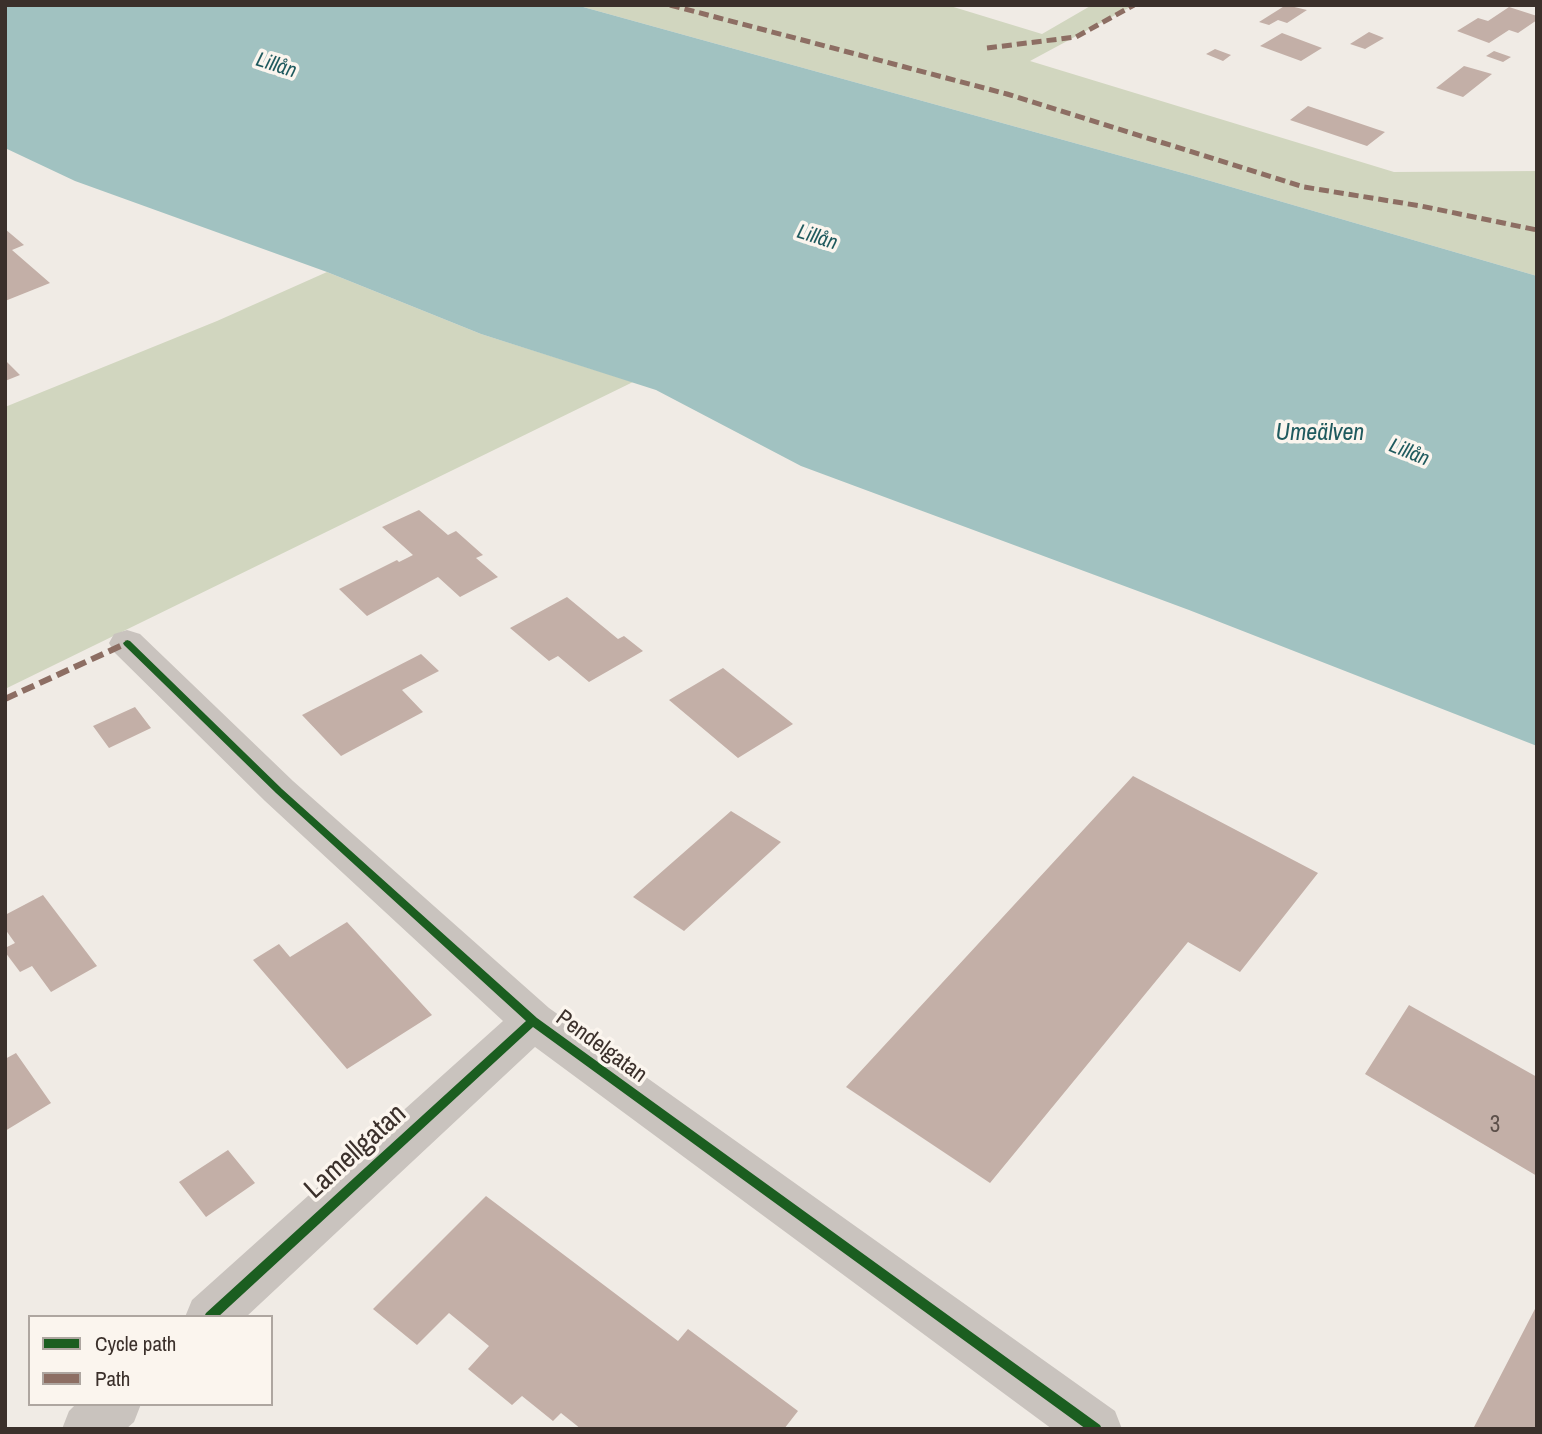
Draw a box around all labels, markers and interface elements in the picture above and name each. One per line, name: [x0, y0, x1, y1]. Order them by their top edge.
water label: Lillån: [253, 48, 299, 84]
water label: Lillån: [794, 220, 840, 256]
water label: Umeälven: [1276, 420, 1364, 448]
water label: Lillån: [1385, 434, 1433, 472]
street label: Pendelgatan: [550, 1005, 652, 1089]
street label: Lamellgatan: [298, 1098, 414, 1206]
house number: 3: [1490, 1112, 1500, 1140]
legend: [28, 1315, 273, 1406]
text: Cycle path: [95, 1329, 176, 1358]
text: Path: [95, 1364, 130, 1393]

